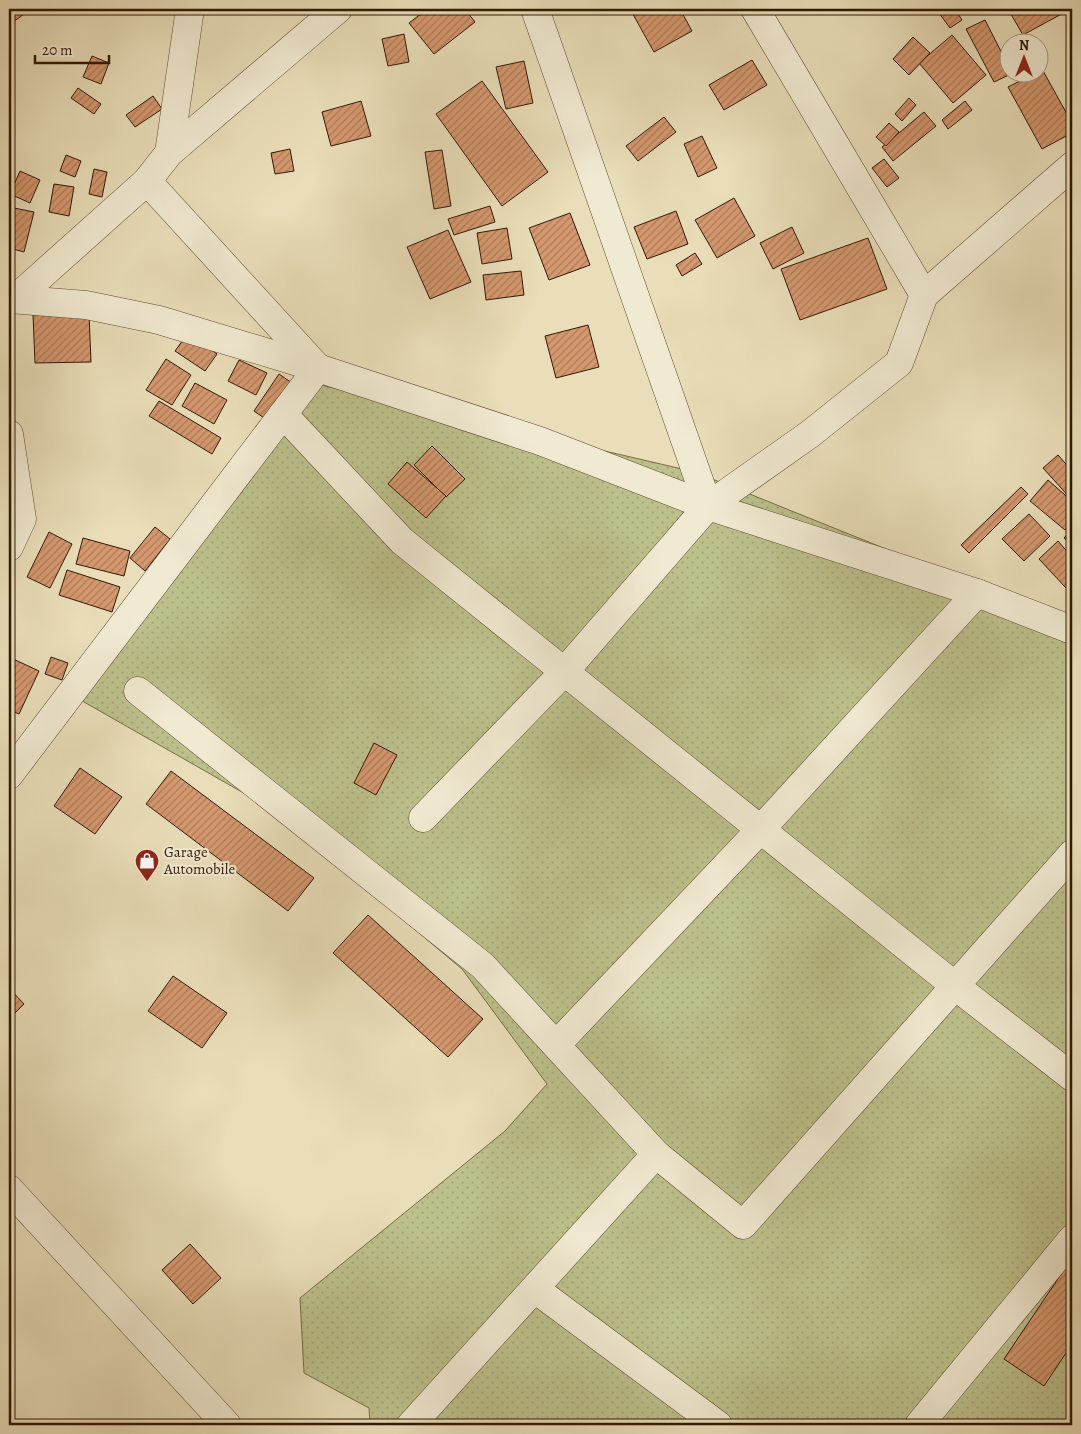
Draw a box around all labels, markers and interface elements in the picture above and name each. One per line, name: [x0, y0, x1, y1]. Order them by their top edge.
scale bar: [35, 32, 109, 64]
north arrow: [998, 32, 1048, 82]
text: N: [1019, 36, 1029, 55]
text: 20 m: [42, 40, 73, 60]
place label: Garage Automobile: [163, 842, 235, 879]
shop icon: Garage Automobile: [134, 848, 160, 882]

